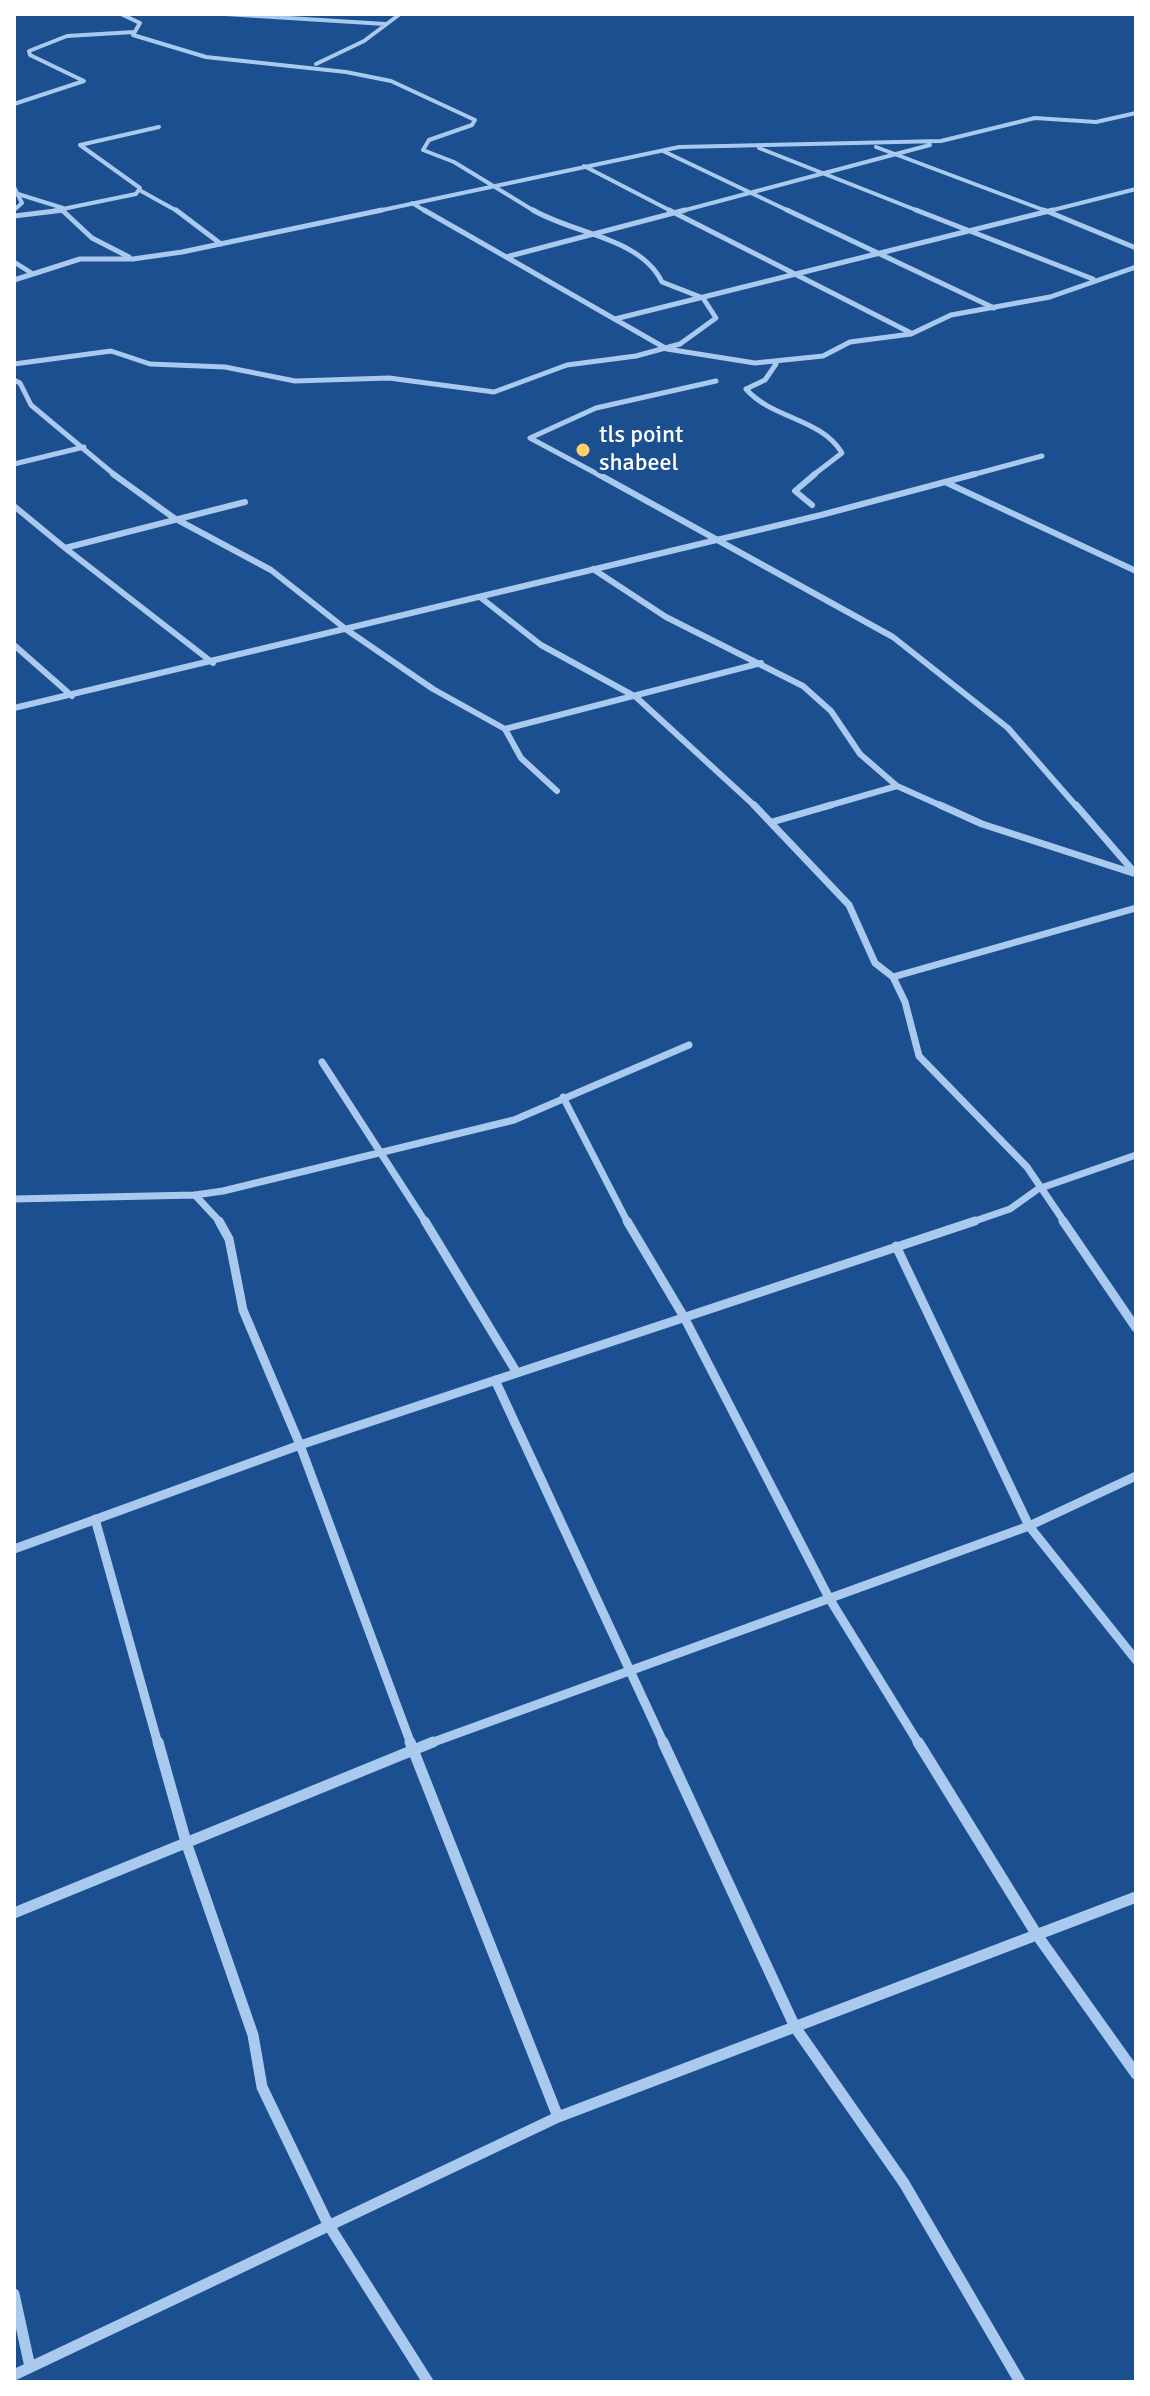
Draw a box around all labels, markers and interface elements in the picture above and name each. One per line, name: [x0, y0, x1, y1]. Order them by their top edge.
place label: tls point shabeel: [599, 422, 683, 478]
marker: tls point shabeel: [574, 441, 592, 459]

